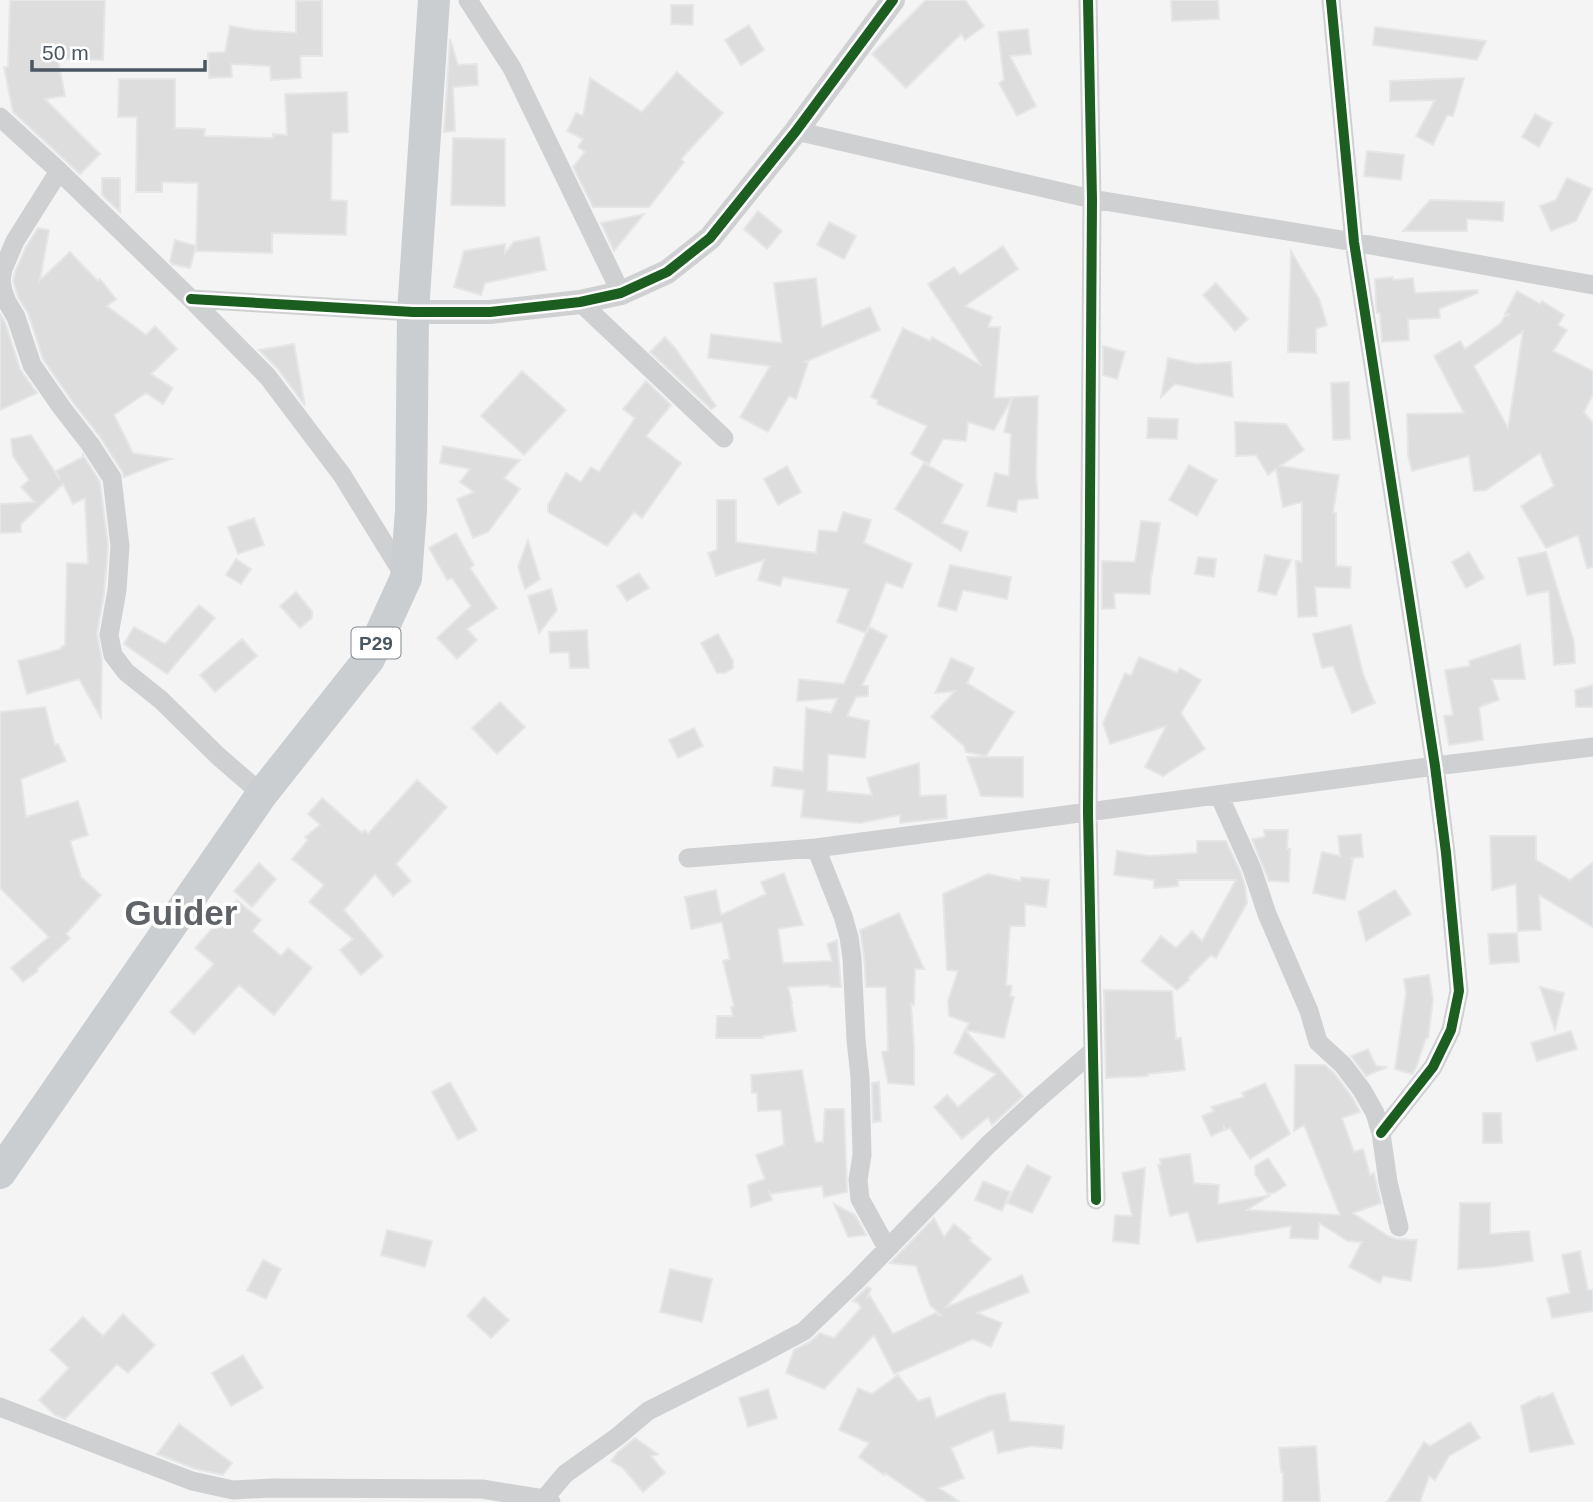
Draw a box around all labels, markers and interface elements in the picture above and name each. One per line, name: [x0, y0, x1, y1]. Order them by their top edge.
scale bar: [32, 28, 205, 72]
text: 50 m: [42, 41, 89, 64]
road number: P29: [352, 628, 400, 658]
district label: Guider: [125, 893, 238, 932]

